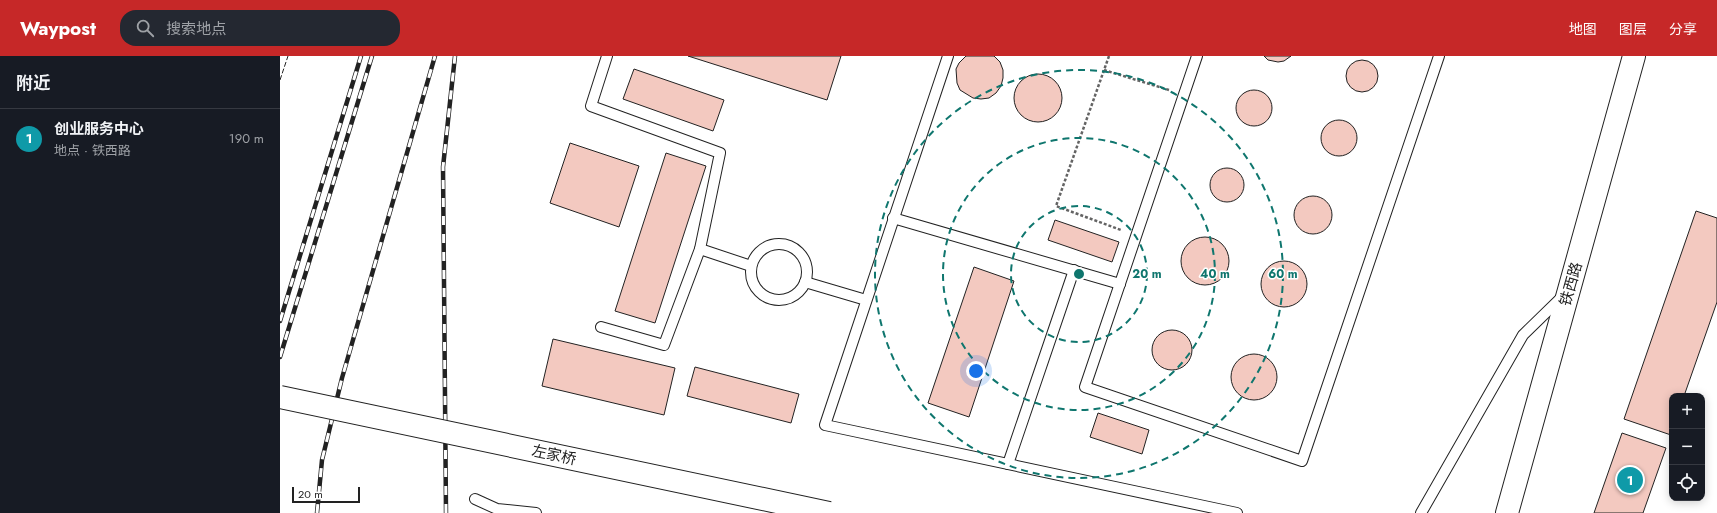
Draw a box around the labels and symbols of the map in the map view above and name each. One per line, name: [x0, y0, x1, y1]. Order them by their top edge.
street label: 铁西路: [1554, 259, 1588, 309]
text: 20 m: [1132, 265, 1162, 283]
text: 40 m: [1200, 265, 1230, 283]
text: 60 m: [1268, 265, 1298, 283]
centre of rings: [1072, 267, 1086, 281]
your location: [966, 361, 986, 381]
street label: 左家桥: [530, 440, 578, 470]
pin: 1: [1617, 465, 1643, 495]
scale bar: [292, 485, 360, 504]

